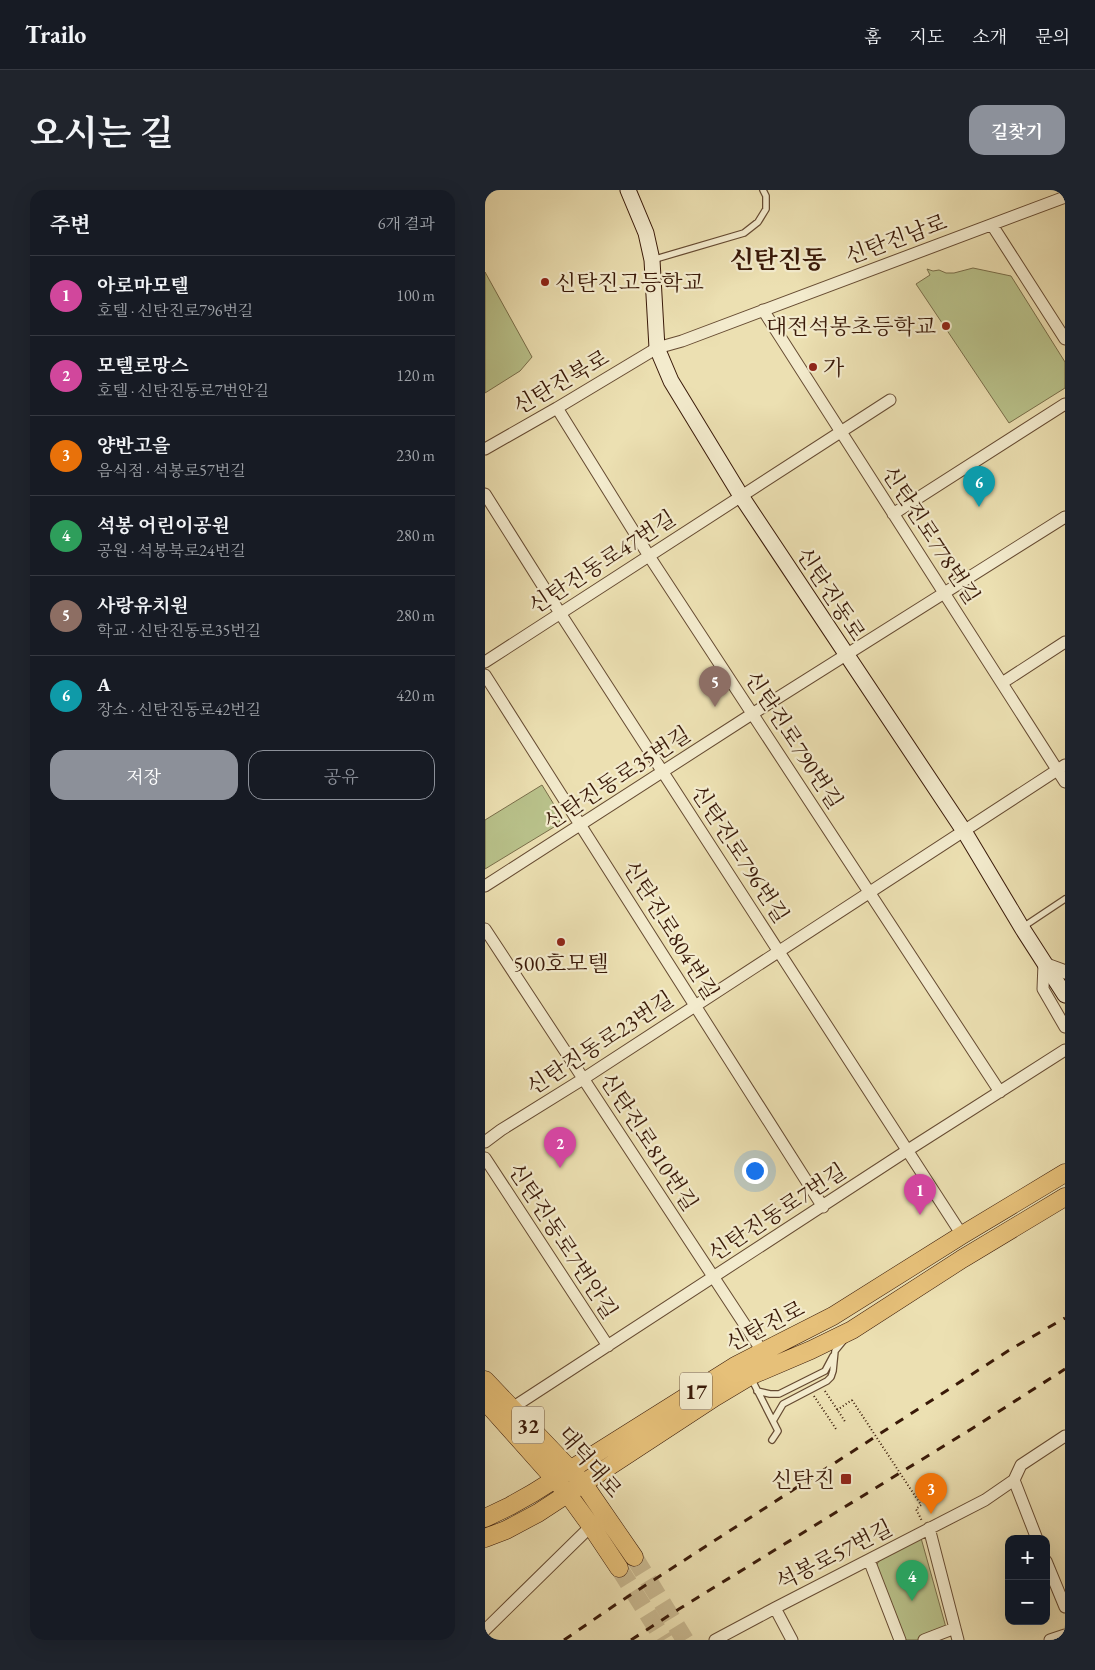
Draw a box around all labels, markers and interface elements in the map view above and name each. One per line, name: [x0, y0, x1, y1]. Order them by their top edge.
text: Trailo: [25, 19, 86, 50]
text: 홈: [864, 25, 882, 48]
text: 지도: [910, 25, 944, 48]
text: 소개: [972, 25, 1007, 48]
text: 문의: [1035, 25, 1070, 48]
button: 길찾기: [969, 105, 1065, 155]
text: 오시는 길: [30, 110, 174, 155]
street label: 신탄진남로: [841, 207, 951, 271]
text: 주변: [50, 211, 91, 238]
text: 6개 결과: [378, 213, 435, 234]
district label: 신탄진동: [730, 243, 826, 275]
place label: 신탄진고등학교: [555, 268, 704, 297]
text: 아로마모텔: [97, 273, 189, 298]
marker: 신탄진고등학교: [539, 276, 551, 288]
text: 1: [62, 285, 70, 306]
text: 100 m: [396, 285, 435, 306]
text: 호텔 · 신탄진로796번길: [97, 300, 253, 321]
place label: 대전석봉초등학교: [766, 312, 936, 341]
marker: 대전석봉초등학교: [940, 320, 952, 332]
street label: 신탄진북로: [508, 343, 614, 421]
text: 모텔로망스: [97, 353, 189, 378]
place label: 가: [823, 353, 845, 382]
marker: 가: [807, 361, 819, 373]
text: 2: [62, 365, 70, 386]
text: 120 m: [396, 365, 435, 386]
text: 호텔 · 신탄진동로7번안길: [97, 380, 269, 401]
text: 양반고을: [97, 433, 170, 458]
text: 3: [62, 445, 70, 466]
text: 230 m: [396, 445, 435, 466]
text: 음식점 · 석봉로57번길: [97, 460, 246, 481]
street label: 신탄진로778번길: [875, 460, 987, 610]
pin: 6: [963, 466, 995, 507]
street label: 신탄진동로47번길: [523, 504, 681, 620]
text: 석봉 어린이공원: [97, 513, 230, 538]
text: 4: [62, 525, 70, 546]
text: 280 m: [396, 525, 435, 546]
text: 공원 · 석봉북로24번길: [97, 540, 246, 561]
street label: 신탄진동로: [790, 542, 872, 646]
text: 사랑유치원: [97, 593, 189, 618]
text: 5: [62, 605, 70, 626]
text: 280 m: [396, 605, 435, 626]
text: 학교 · 신탄진동로35번길: [97, 620, 261, 641]
street label: 신탄진로790번길: [738, 665, 850, 815]
pin: 5: [699, 666, 731, 707]
text: A: [97, 672, 111, 697]
text: 6: [62, 685, 70, 706]
text: 420 m: [396, 685, 435, 706]
text: 장소 · 신탄진동로42번길: [97, 699, 261, 720]
street label: 신탄진동로35번길: [538, 720, 696, 836]
button: 저장: [50, 750, 238, 800]
button: 공유: [248, 750, 435, 800]
street label: 신탄진로796번길: [684, 779, 796, 929]
street label: 신탄진로804번길: [617, 855, 725, 1005]
marker: 500호모텔: [555, 936, 567, 948]
place label: 500호모텔: [513, 949, 609, 978]
street label: 신탄진동로23번길: [521, 985, 679, 1101]
street label: 신탄진로810번길: [593, 1067, 705, 1217]
pin: 2: [544, 1127, 576, 1168]
street label: 신탄진동로7번길: [702, 1156, 852, 1268]
street label: 신탄진동로7번안길: [502, 1157, 624, 1325]
your location: [742, 1158, 768, 1184]
pin: 1: [904, 1174, 936, 1215]
street label: 신탄진로: [721, 1294, 809, 1358]
road number: 17: [680, 1372, 712, 1410]
road number: 32: [512, 1406, 544, 1444]
street label: 대덕대로: [552, 1420, 628, 1504]
place label: 신탄진: [771, 1465, 835, 1494]
marker: 신탄진: [839, 1472, 853, 1486]
pin: 3: [915, 1473, 947, 1514]
street label: 석봉로57번길: [771, 1513, 897, 1597]
map controls: [1005, 1535, 1050, 1625]
button: +: [1005, 1535, 1050, 1580]
pin: 4: [896, 1560, 928, 1601]
button: −: [1005, 1580, 1050, 1625]

